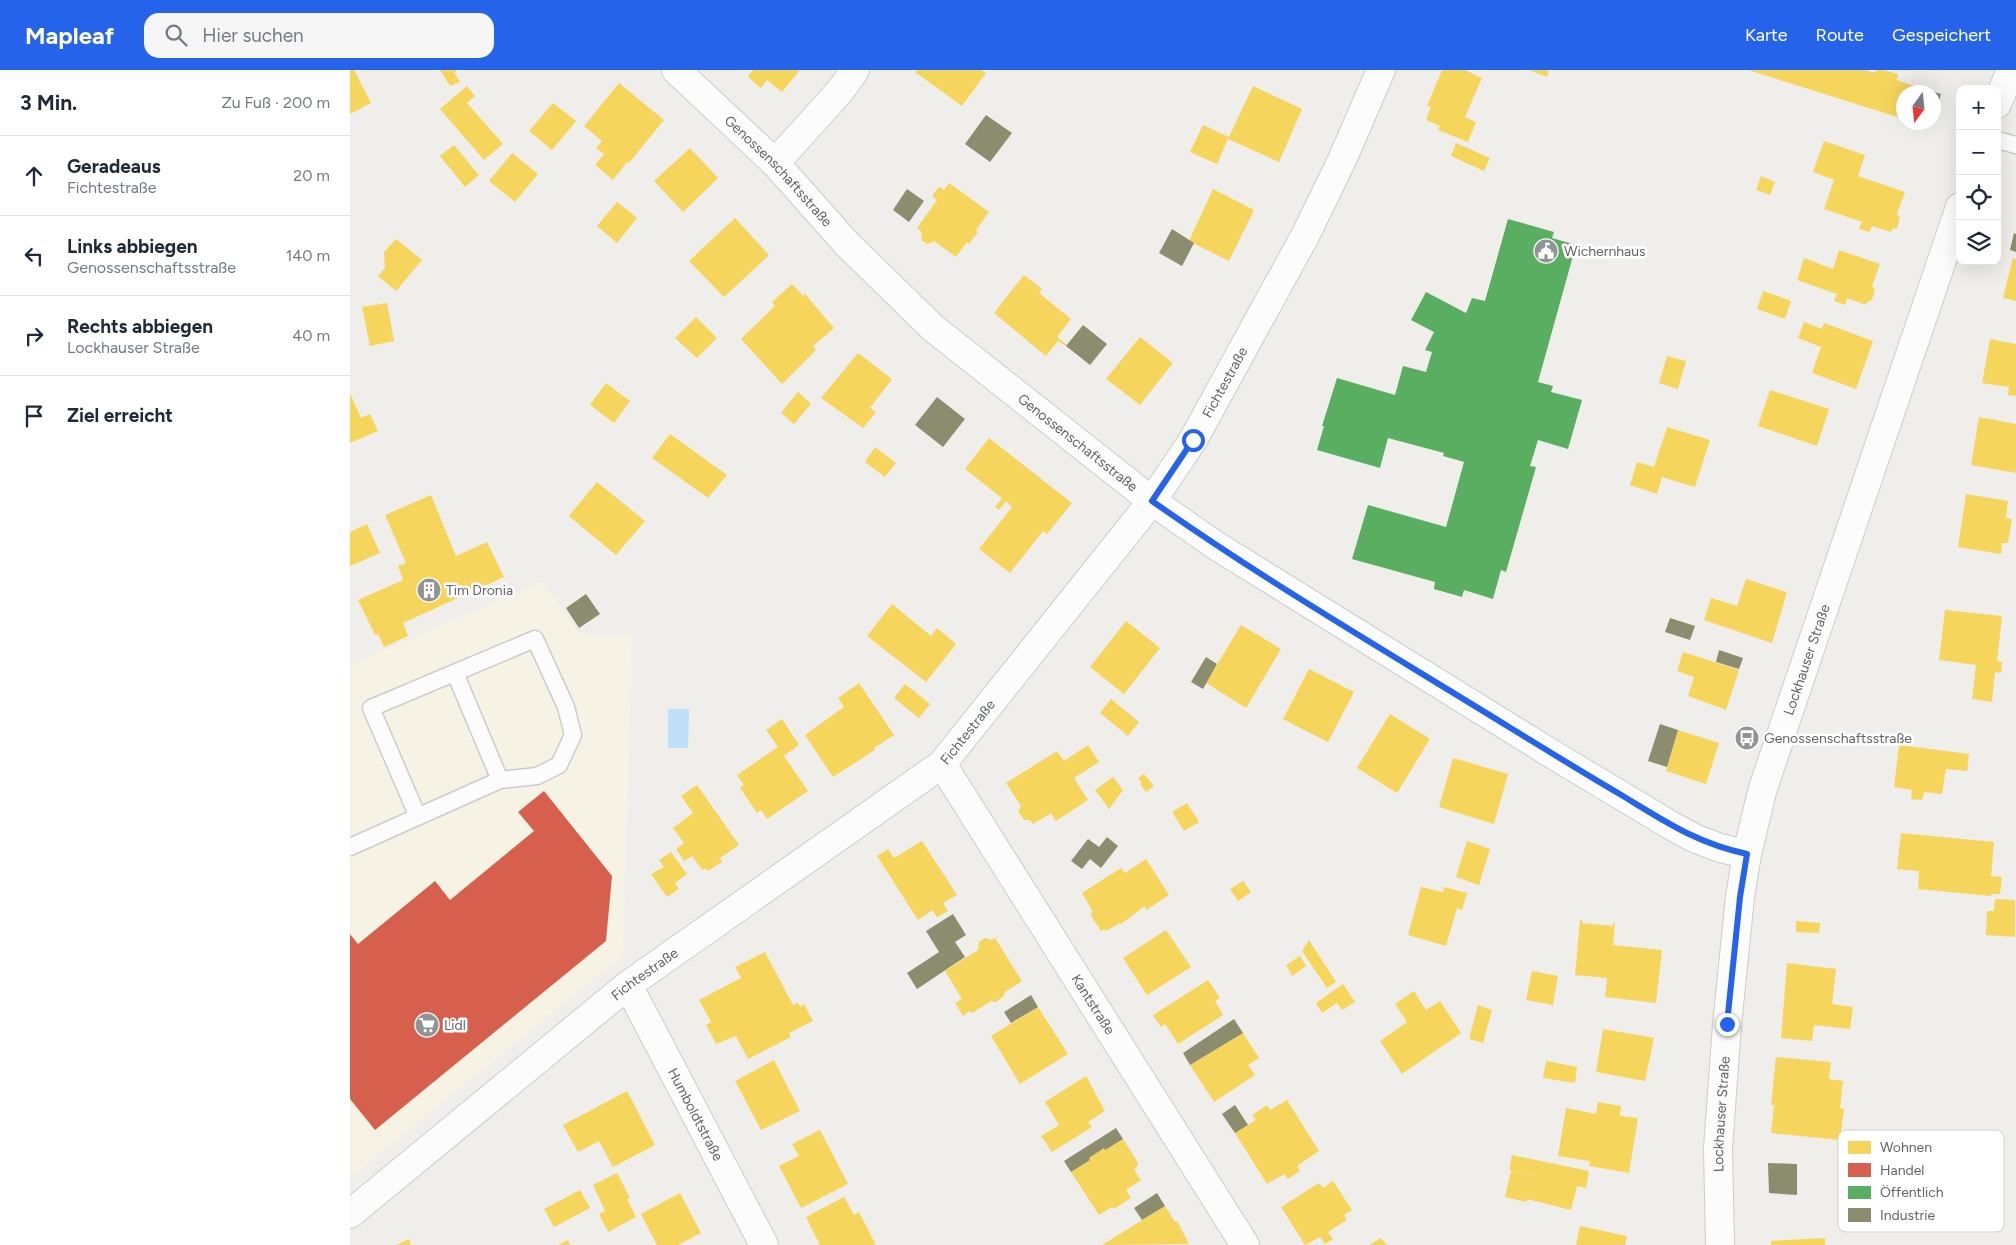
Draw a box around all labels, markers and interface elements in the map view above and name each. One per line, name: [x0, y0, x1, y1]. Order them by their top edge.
search box: [144, 13, 494, 58]
text: Mapleaf: [25, 21, 114, 50]
icon: search: [162, 21, 190, 49]
text: Hier suchen: [202, 24, 304, 47]
text: Karte: [1745, 24, 1788, 46]
text: Route: [1816, 24, 1864, 46]
text: Gespeichert: [1892, 24, 1991, 46]
north arrow: [1896, 85, 1941, 130]
map controls: [1956, 85, 2001, 265]
button: +: [1956, 85, 2001, 130]
text: 3 Min.: [20, 90, 77, 115]
text: Zu Fuß · 200 m: [221, 93, 330, 112]
street label: Genossenschaftsstraße: [721, 112, 836, 231]
button: −: [1956, 130, 2001, 175]
text: Geradeaus: [67, 155, 161, 178]
icon: ahead: [20, 162, 48, 190]
text: 20 m: [293, 166, 330, 185]
button: locate: [1956, 175, 2001, 220]
text: Fichtestraße: [67, 178, 157, 197]
button: layers: [1956, 220, 2001, 265]
text: Links abbiegen: [67, 235, 198, 258]
public building icon: Wichernhaus: [1533, 238, 1559, 264]
icon: left: [20, 242, 48, 270]
place label: Wichernhaus: [1564, 243, 1646, 260]
text: 140 m: [286, 246, 330, 265]
text: Genossenschaftsstraße: [67, 258, 236, 277]
text: Rechts abbiegen: [67, 315, 213, 338]
icon: right: [20, 322, 48, 350]
text: 40 m: [292, 326, 330, 345]
text: Lockhauser Straße: [67, 338, 200, 357]
street label: Fichtestraße: [1199, 344, 1252, 421]
street label: Genossenschaftsstraße: [1014, 390, 1141, 496]
icon: arrive: [20, 402, 48, 430]
text: Ziel erreicht: [67, 404, 173, 427]
route start: [1182, 429, 1205, 452]
building icon: Tim Dronia: [416, 577, 442, 603]
place label: Tim Dronia: [446, 582, 513, 599]
street label: Lockhauser Straße: [1780, 602, 1834, 718]
street label: Fichtestraße: [937, 696, 999, 768]
bus stop icon: Genossenschaftsstraße: [1734, 725, 1760, 751]
place label: Genossenschaftsstraße: [1764, 730, 1912, 747]
street label: Fichtestraße: [608, 944, 682, 1004]
street label: Kantstraße: [1068, 971, 1118, 1038]
supermarket icon: Lidl: [414, 1012, 440, 1038]
route end: [1716, 1013, 1739, 1036]
place label: Lidl: [444, 1017, 466, 1034]
street label: Lockhauser Straße: [1710, 1055, 1734, 1172]
street label: Humboldtstraße: [664, 1065, 727, 1164]
legend: [1838, 1130, 2004, 1232]
text: Wohnen: [1880, 1139, 1932, 1156]
text: Handel: [1880, 1162, 1924, 1179]
text: Öffentlich: [1880, 1184, 1944, 1201]
text: Industrie: [1880, 1207, 1935, 1224]

